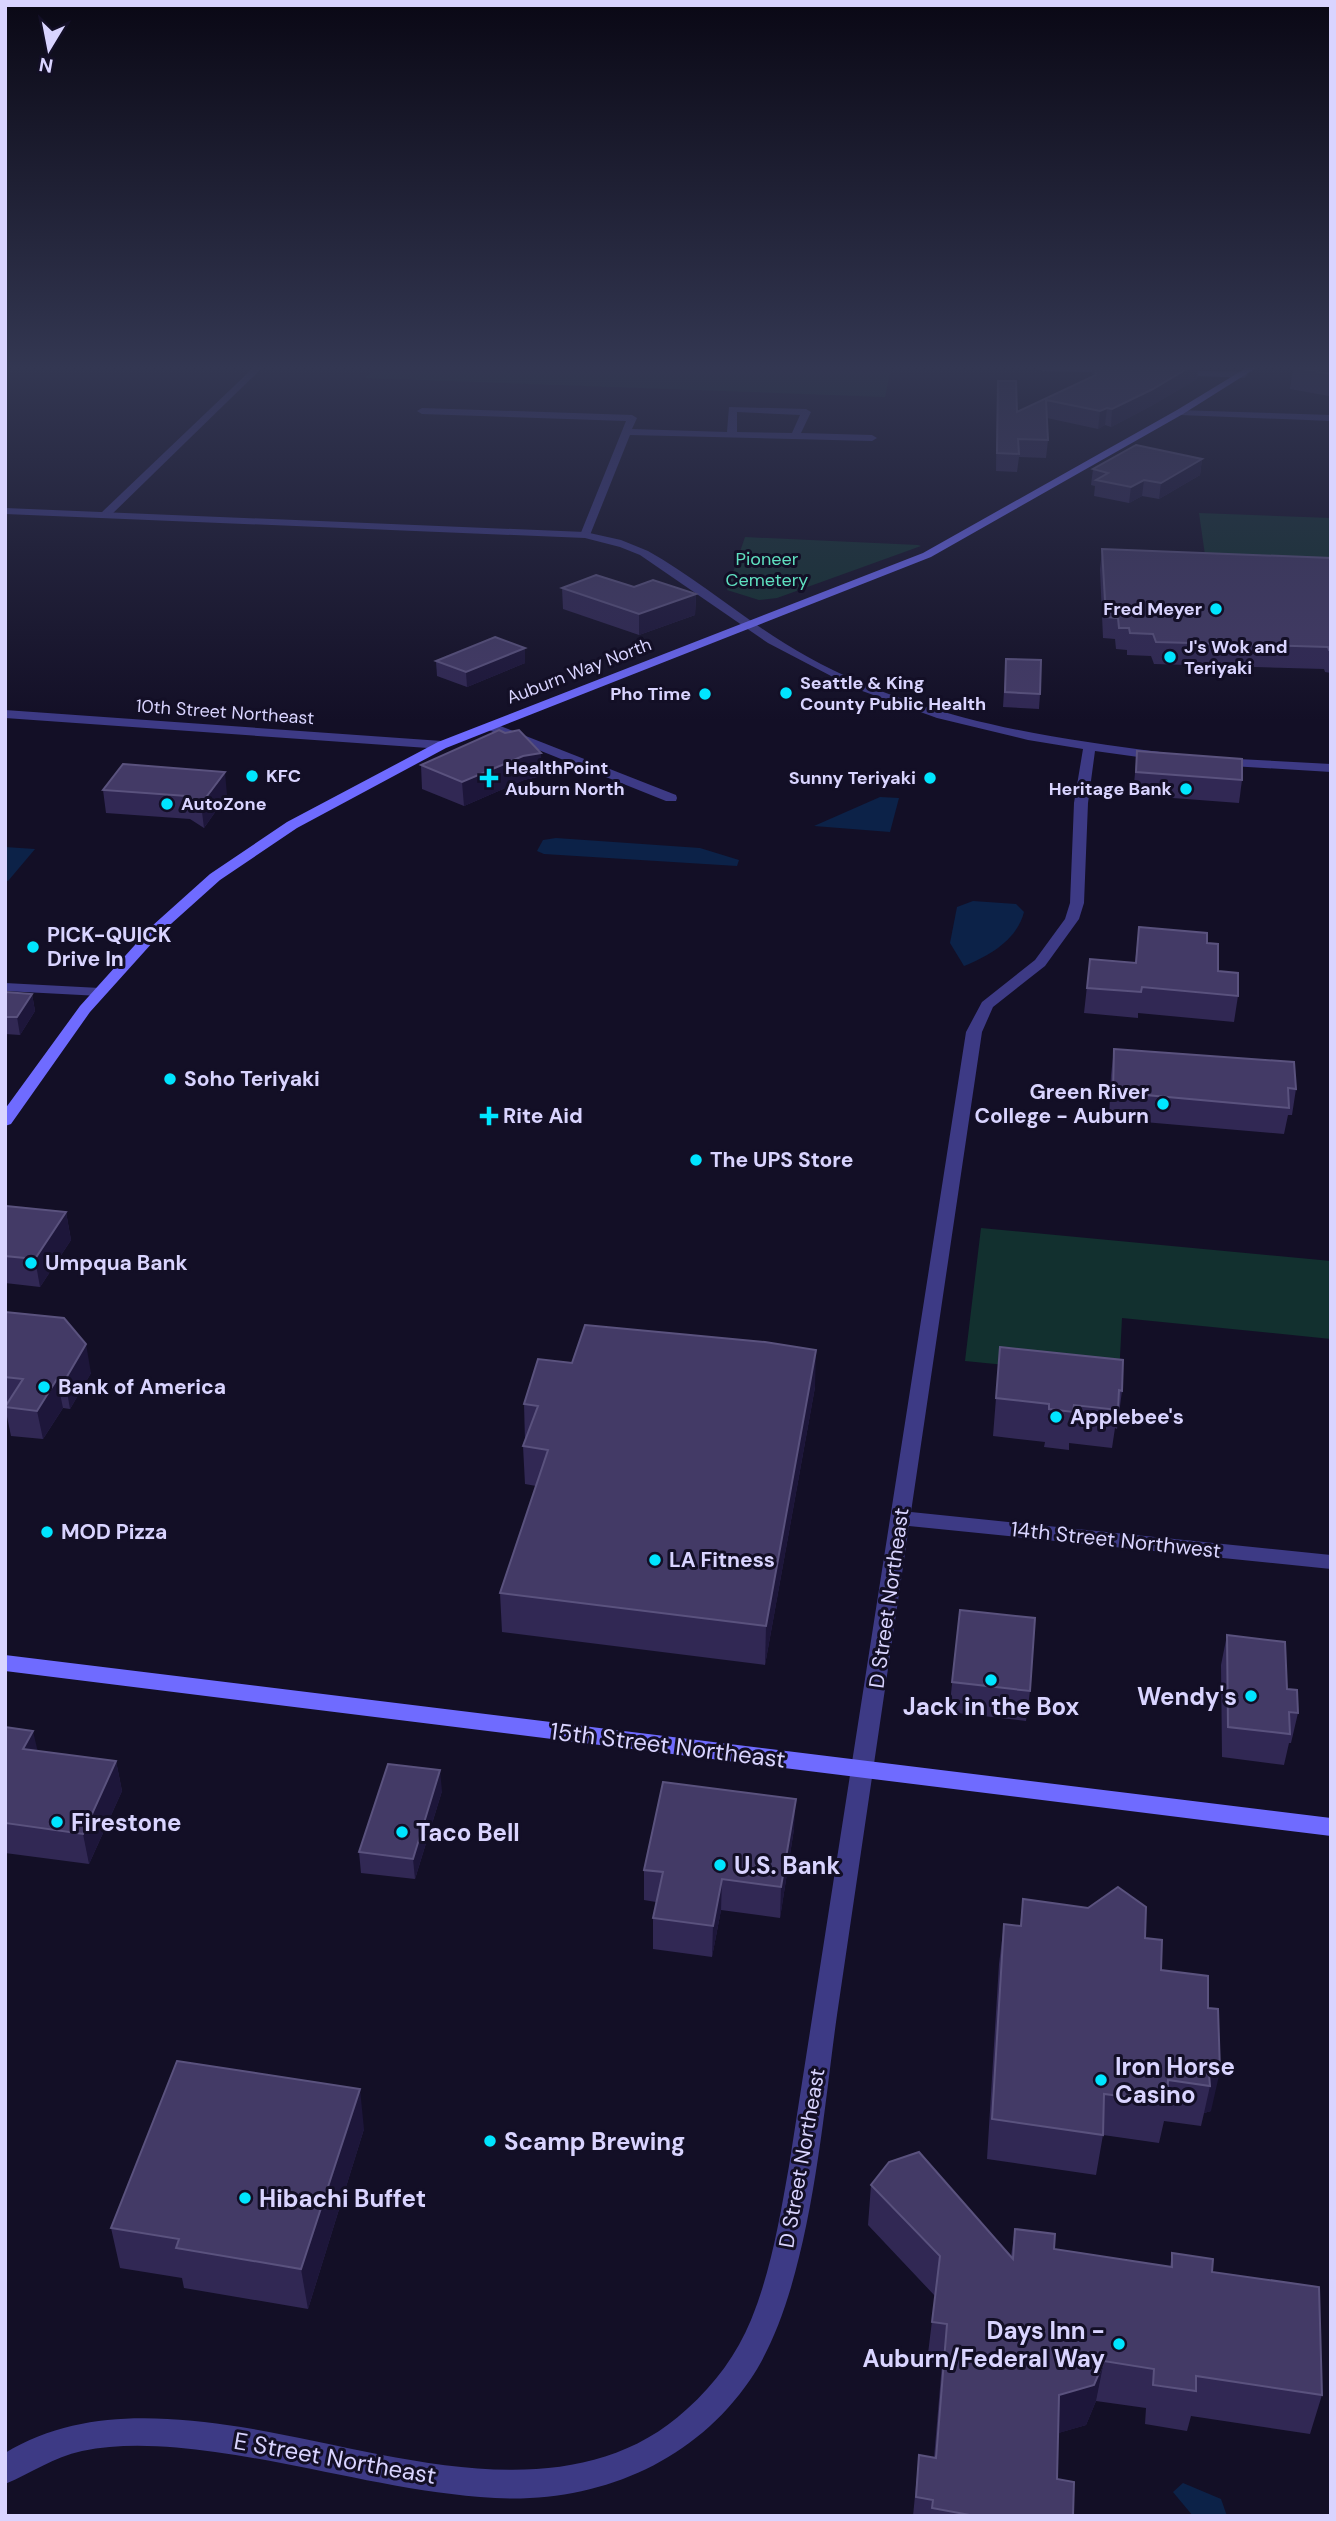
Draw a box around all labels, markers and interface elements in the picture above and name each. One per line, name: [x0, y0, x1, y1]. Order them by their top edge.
north arrow: [14, 14, 84, 84]
text: N: [37, 52, 55, 79]
park label: Pioneer Cemetery: [726, 547, 808, 592]
place label: Fred Meyer: [1103, 597, 1202, 621]
marker: Fred Meyer: [1208, 601, 1224, 617]
street label: Auburn Way North: [503, 632, 655, 710]
place label: J's Wok and Teriyaki: [1184, 635, 1288, 680]
marker: J's Wok and Teriyaki: [1162, 649, 1178, 665]
place label: Seattle & King County Public Health: [800, 671, 986, 716]
place label: Pho Time: [610, 682, 691, 706]
marker: Seattle & King County Public Health: [778, 685, 794, 701]
marker: Pho Time: [697, 686, 713, 702]
street label: 10th Street Northeast: [135, 694, 315, 730]
place label: HealthPoint Auburn North: [505, 756, 625, 801]
place label: KFC: [266, 764, 301, 788]
place label: Sunny Teriyaki: [789, 766, 916, 790]
marker: KFC: [244, 768, 260, 784]
marker: HealthPoint Auburn North: [479, 768, 499, 788]
marker: Sunny Teriyaki: [922, 770, 938, 786]
place label: Heritage Bank: [1049, 777, 1173, 801]
marker: Heritage Bank: [1178, 781, 1194, 797]
place label: AutoZone: [181, 792, 267, 816]
marker: AutoZone: [159, 796, 175, 812]
place label: PICK-QUICK Drive In: [47, 921, 172, 973]
marker: PICK-QUICK Drive In: [25, 939, 41, 955]
place label: Soho Teriyaki: [184, 1065, 320, 1093]
marker: Soho Teriyaki: [162, 1071, 178, 1087]
place label: Green River College - Auburn: [975, 1078, 1149, 1130]
marker: Green River College - Auburn: [1155, 1096, 1171, 1112]
place label: Rite Aid: [503, 1102, 583, 1130]
marker: Rite Aid: [481, 1108, 497, 1124]
place label: The UPS Store: [710, 1146, 853, 1174]
marker: The UPS Store: [688, 1152, 704, 1168]
place label: Umpqua Bank: [45, 1249, 188, 1277]
marker: Umpqua Bank: [23, 1255, 39, 1271]
place label: Bank of America: [58, 1373, 226, 1401]
marker: Bank of America: [36, 1379, 52, 1395]
place label: Applebee's: [1070, 1403, 1184, 1431]
marker: Applebee's: [1048, 1409, 1064, 1425]
street label: D Street Northeast: [862, 1506, 916, 1690]
street label: 14th Street Northwest: [1010, 1515, 1222, 1565]
place label: MOD Pizza: [61, 1518, 167, 1546]
marker: MOD Pizza: [39, 1524, 55, 1540]
place label: LA Fitness: [669, 1546, 775, 1574]
marker: LA Fitness: [647, 1552, 663, 1568]
marker: Jack in the Box: [983, 1672, 999, 1688]
place label: Wendy's: [1137, 1681, 1237, 1712]
marker: Wendy's: [1243, 1688, 1259, 1704]
place label: Jack in the Box: [903, 1691, 1080, 1722]
street label: 15th Street Northeast: [549, 1715, 787, 1775]
place label: Firestone: [71, 1807, 181, 1838]
marker: Firestone: [49, 1814, 65, 1830]
place label: Taco Bell: [416, 1817, 520, 1848]
marker: Taco Bell: [394, 1824, 410, 1840]
place label: U.S. Bank: [734, 1850, 840, 1881]
marker: U.S. Bank: [712, 1857, 728, 1873]
place label: Iron Horse Casino: [1115, 2051, 1235, 2110]
street label: D Street Northeast: [772, 2066, 832, 2250]
marker: Iron Horse Casino: [1093, 2072, 1109, 2088]
place label: Scamp Brewing: [504, 2126, 685, 2157]
marker: Scamp Brewing: [482, 2133, 498, 2149]
place label: Hibachi Buffet: [259, 2183, 426, 2214]
marker: Hibachi Buffet: [237, 2190, 253, 2206]
place label: Days Inn - Auburn/Federal Way: [863, 2315, 1105, 2374]
marker: Days Inn - Auburn/Federal Way: [1111, 2336, 1127, 2352]
street label: E Street Northeast: [231, 2425, 439, 2491]

